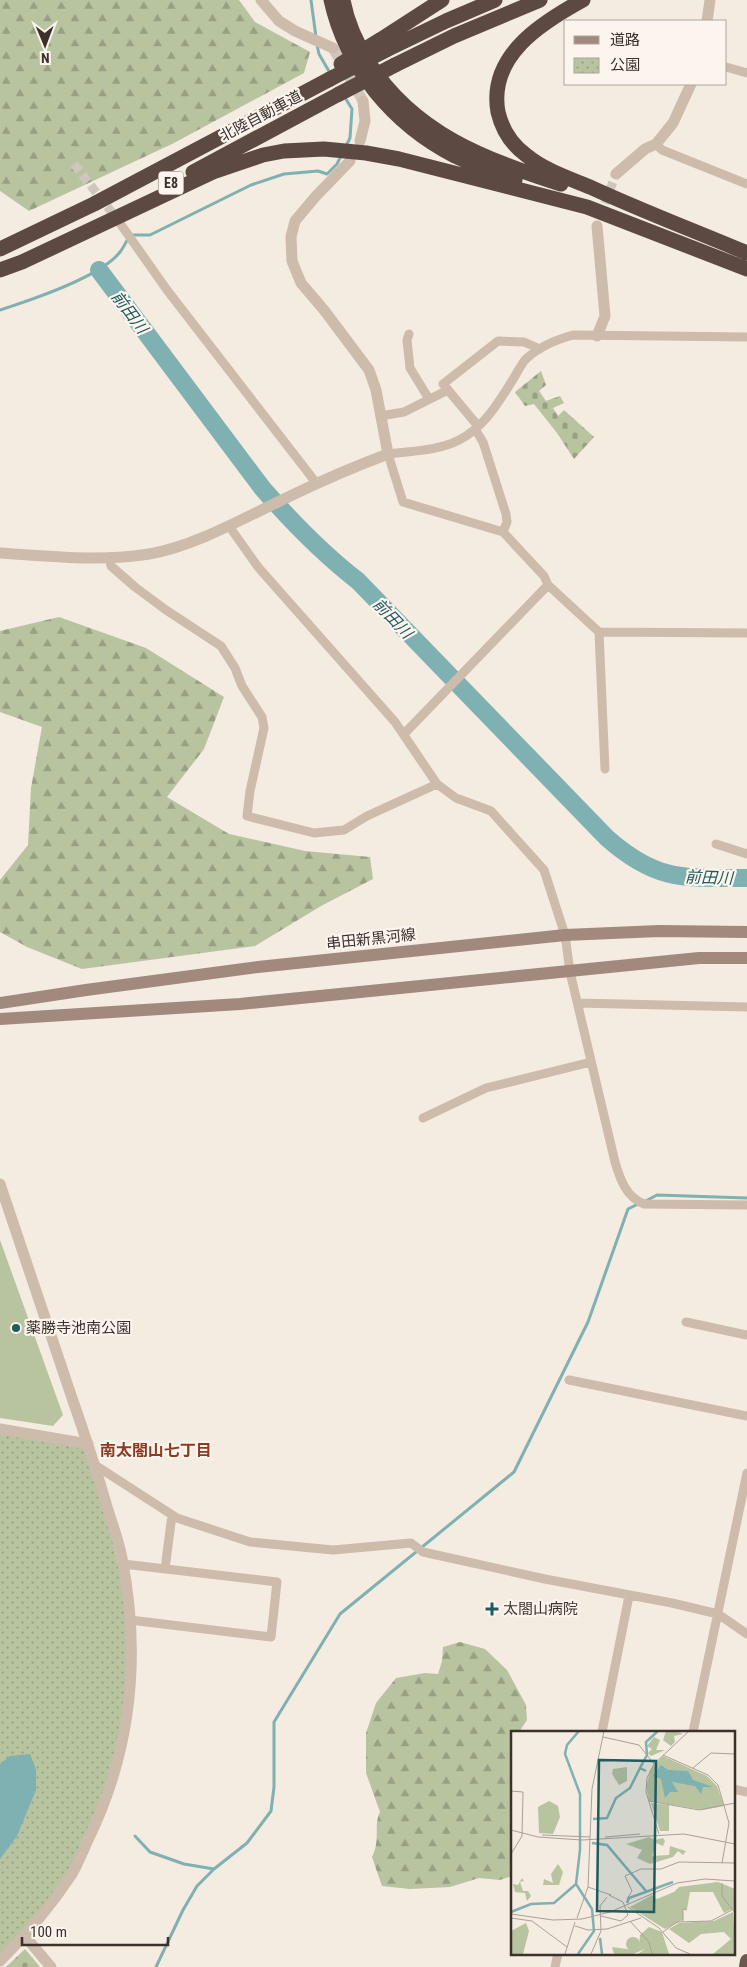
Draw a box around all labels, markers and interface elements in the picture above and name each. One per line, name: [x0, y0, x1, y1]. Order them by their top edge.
north arrow: [20, 20, 70, 70]
legend: [564, 20, 727, 85]
text: 道路: [610, 31, 640, 49]
text: N: [41, 50, 50, 66]
text: 公園: [610, 56, 640, 74]
street label: 北陸自動車道: [217, 87, 305, 145]
road number: E8: [158, 172, 184, 194]
water label: 前田川: [108, 287, 153, 339]
water label: 前田川: [369, 594, 418, 644]
water label: 前田川: [685, 867, 735, 888]
street label: 串田新黒河線: [325, 925, 417, 953]
place label: 薬勝寺池南公園: [26, 1319, 131, 1337]
marker: 薬勝寺池南公園: [10, 1322, 22, 1334]
district label: 南太閤山七丁目: [100, 1441, 212, 1460]
place label: 太閤山病院: [503, 1600, 578, 1618]
marker: 太閤山病院: [485, 1602, 499, 1616]
inset map: [511, 1731, 734, 1954]
scale bar: [22, 1914, 169, 1946]
text: 100 m: [30, 1923, 67, 1941]

